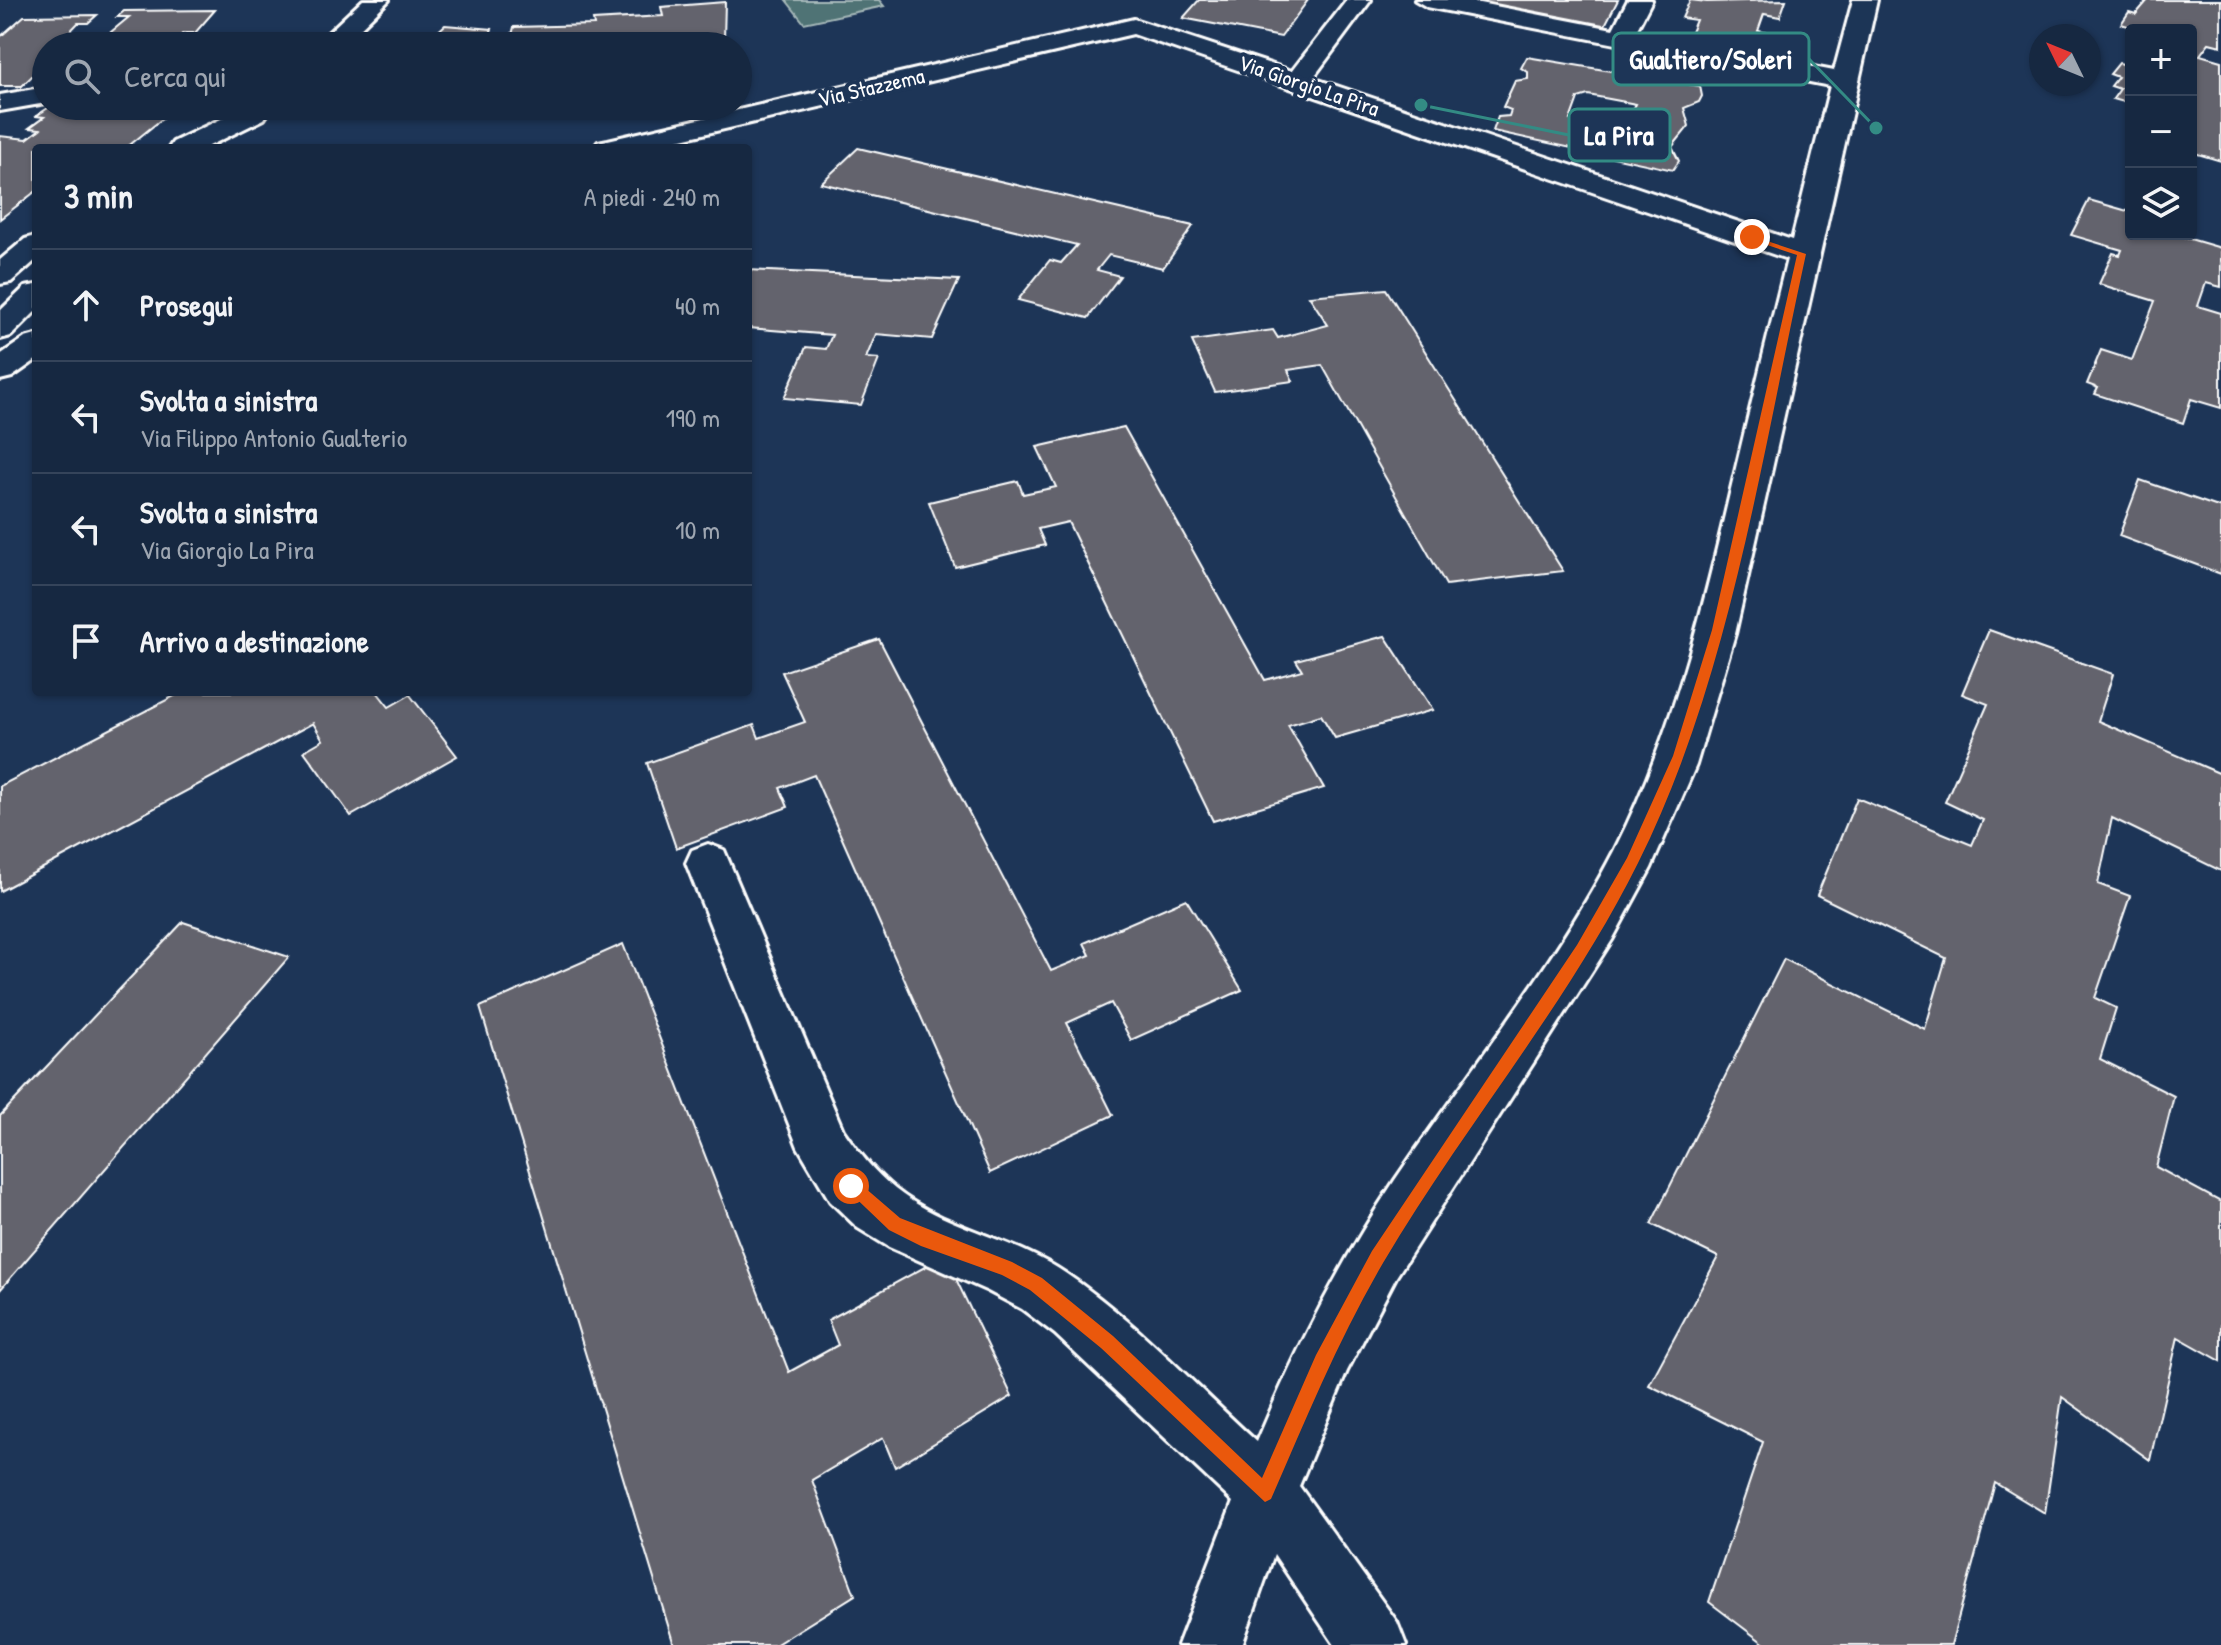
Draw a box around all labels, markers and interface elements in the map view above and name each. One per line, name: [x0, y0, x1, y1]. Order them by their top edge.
north arrow: [2029, 24, 2101, 96]
map controls: [2125, 24, 2197, 240]
button: +: [2125, 24, 2197, 96]
search box: [32, 32, 752, 120]
callout: Gualtiero/Soleri: [1613, 33, 1809, 85]
text: Gualtiero/Soleri: [1629, 40, 1793, 78]
street label: Via Giorgio La Pira: [1235, 47, 1384, 123]
icon: search: [60, 54, 104, 98]
text: Cerca qui: [124, 56, 227, 96]
street label: Via Stazzema: [815, 60, 928, 114]
button: −: [2125, 96, 2197, 168]
callout: La Pira: [1569, 109, 1670, 161]
text: La Pira: [1584, 116, 1654, 154]
button: layers: [2125, 168, 2197, 240]
text: 3 min: [64, 173, 133, 219]
text: A piedi · 240 m: [584, 179, 720, 214]
route end: [1734, 219, 1770, 255]
icon: ahead: [64, 283, 108, 327]
text: Prosegui: [140, 285, 234, 325]
text: 40 m: [675, 288, 720, 323]
text: Svolta a sinistra: [140, 380, 317, 420]
icon: left: [64, 395, 108, 439]
text: 190 m: [666, 400, 720, 435]
text: Via Filippo Antonio Gualterio: [140, 420, 407, 455]
text: Svolta a sinistra: [140, 492, 317, 532]
icon: left: [64, 507, 108, 551]
text: 10 m: [675, 512, 720, 547]
text: Via Giorgio La Pira: [140, 532, 314, 567]
icon: arrive: [64, 619, 108, 663]
text: Arrivo a destinazione: [140, 621, 369, 661]
route start: [833, 1168, 869, 1204]

